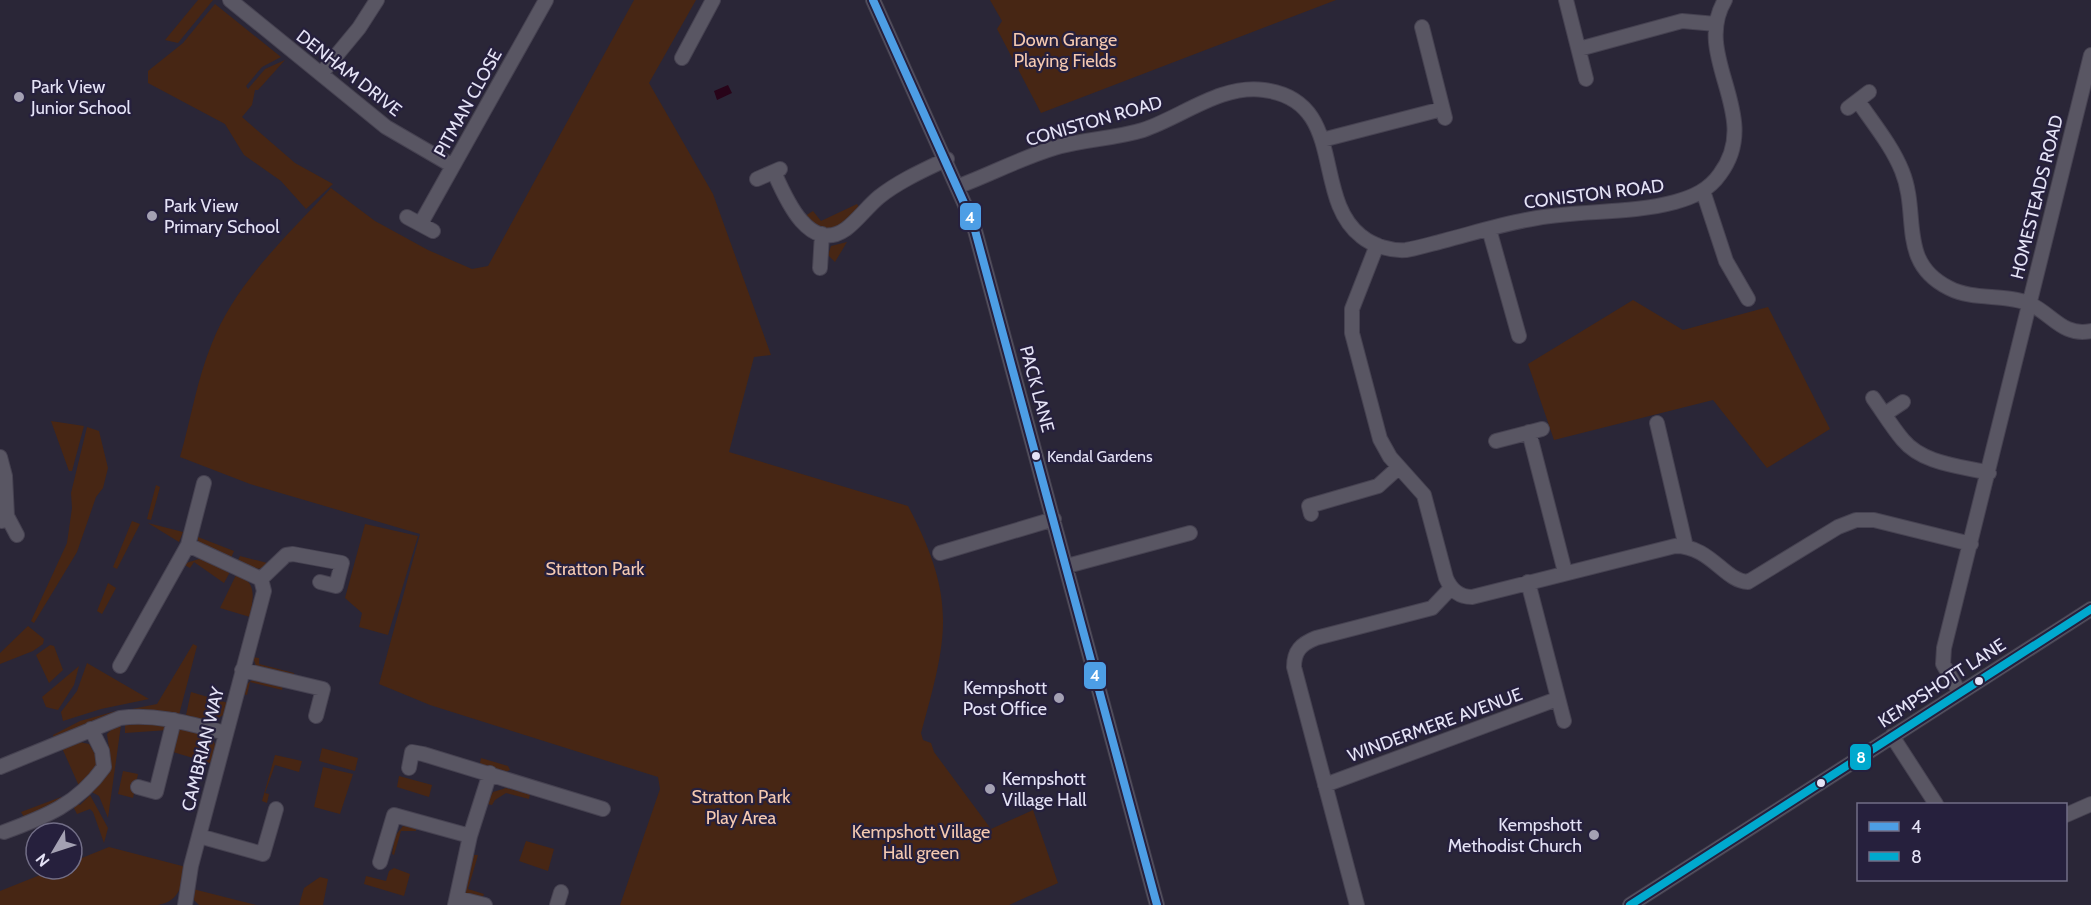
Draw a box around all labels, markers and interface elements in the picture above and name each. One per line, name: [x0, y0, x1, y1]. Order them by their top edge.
street label: DENHAM DRIVE: [292, 25, 406, 121]
park label: Down Grange Playing Fields: [1013, 29, 1117, 72]
street label: PITMAN CLOSE: [429, 45, 507, 161]
place label: Park View Junior School: [30, 76, 132, 119]
marker: Park View Junior School: [12, 90, 26, 104]
street label: CONISTON ROAD: [1023, 91, 1165, 151]
street label: HOMESTEADS ROAD: [2006, 113, 2068, 281]
street label: CONISTON ROAD: [1523, 174, 1665, 214]
place label: Park View Primary School: [164, 195, 280, 238]
line badge: 4: [959, 202, 982, 231]
text: 4: [965, 208, 975, 227]
marker: Park View Primary School: [145, 209, 159, 223]
street label: PACK LANE: [1015, 343, 1059, 435]
place label: Kendal Gardens: [1047, 447, 1153, 466]
marker: Kendal Gardens: [1030, 450, 1042, 462]
park label: Stratton Park: [546, 558, 645, 580]
street label: KEMPSHOTT LANE: [1874, 634, 2010, 732]
line badge: 4: [1083, 661, 1107, 690]
text: 4: [1090, 666, 1100, 685]
unlabelled marker: [1973, 675, 1985, 687]
place label: Kempshott Post Office: [963, 677, 1047, 720]
street label: WINDERMERE AVENUE: [1345, 683, 1525, 767]
street label: CAMBRIAN WAY: [177, 684, 229, 813]
marker: Kempshott Post Office: [1052, 691, 1066, 705]
line badge: 8: [1849, 743, 1872, 771]
text: 8: [1856, 748, 1866, 767]
place label: Kempshott Village Hall: [1002, 768, 1087, 811]
unlabelled marker: [1815, 777, 1827, 789]
marker: Kempshott Village Hall: [983, 782, 997, 796]
park label: Stratton Park Play Area: [692, 786, 791, 829]
legend: [1857, 803, 2067, 881]
place label: Kempshott Methodist Church: [1448, 814, 1582, 857]
text: 4: [1911, 816, 1921, 838]
north arrow: [24, 821, 84, 881]
park label: Kempshott Village Hall green: [852, 821, 990, 864]
marker: Kempshott Methodist Church: [1587, 828, 1601, 842]
text: 8: [1911, 846, 1922, 868]
text: N: [32, 850, 54, 870]

